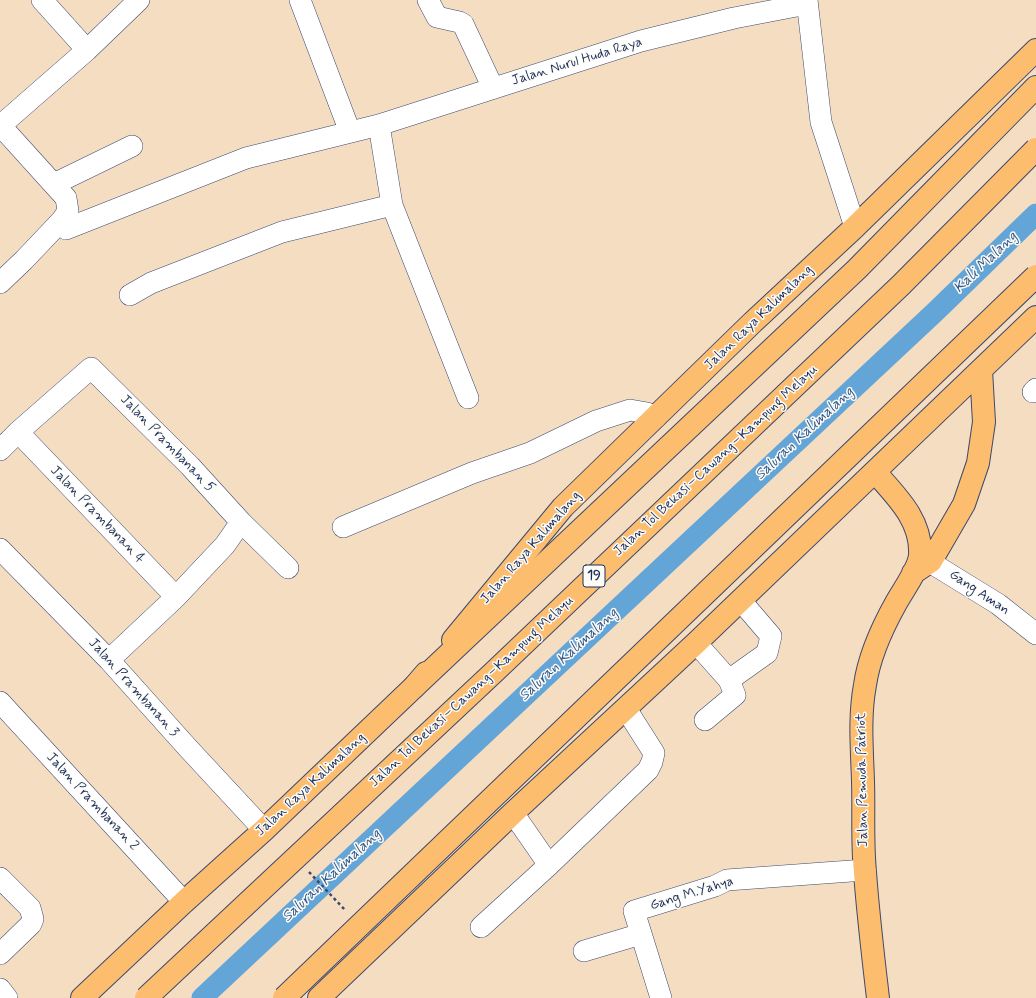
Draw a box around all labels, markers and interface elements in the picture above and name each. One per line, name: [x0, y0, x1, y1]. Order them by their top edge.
street label: Jalan Nurul Huda Raya: [510, 34, 644, 90]
water label: Kali Malang: [951, 228, 1021, 298]
street label: Jalan Raya Kalimalang: [701, 262, 817, 374]
street label: Jalan Tol Bekasi–Cawang–Kampung Melayu: [610, 362, 822, 560]
water label: Saluran Kalimalang: [752, 384, 858, 484]
street label: Jalan Prambanan 5: [116, 392, 218, 496]
street label: Jalan Prambanan 4: [46, 463, 148, 567]
street label: Jalan Raya Kalimalang: [477, 488, 585, 608]
road number: 19: [583, 565, 605, 587]
street label: Gang Aman: [946, 567, 1012, 619]
street label: Jalan Tol Bekasi–Cawang–Kampung Melayu: [366, 593, 578, 791]
water label: Saluran Kalimalang: [516, 605, 622, 705]
street label: Jalan Prambanan 3: [84, 635, 182, 741]
street label: Jalan Pemuda Patriot: [853, 713, 873, 847]
street label: Jalan Raya Kalimalang: [253, 730, 369, 840]
street label: Jalan Prambanan 2: [42, 750, 142, 854]
water label: Saluran Kalimalang: [279, 826, 385, 926]
street label: Gang M.Yahya: [648, 873, 736, 915]

